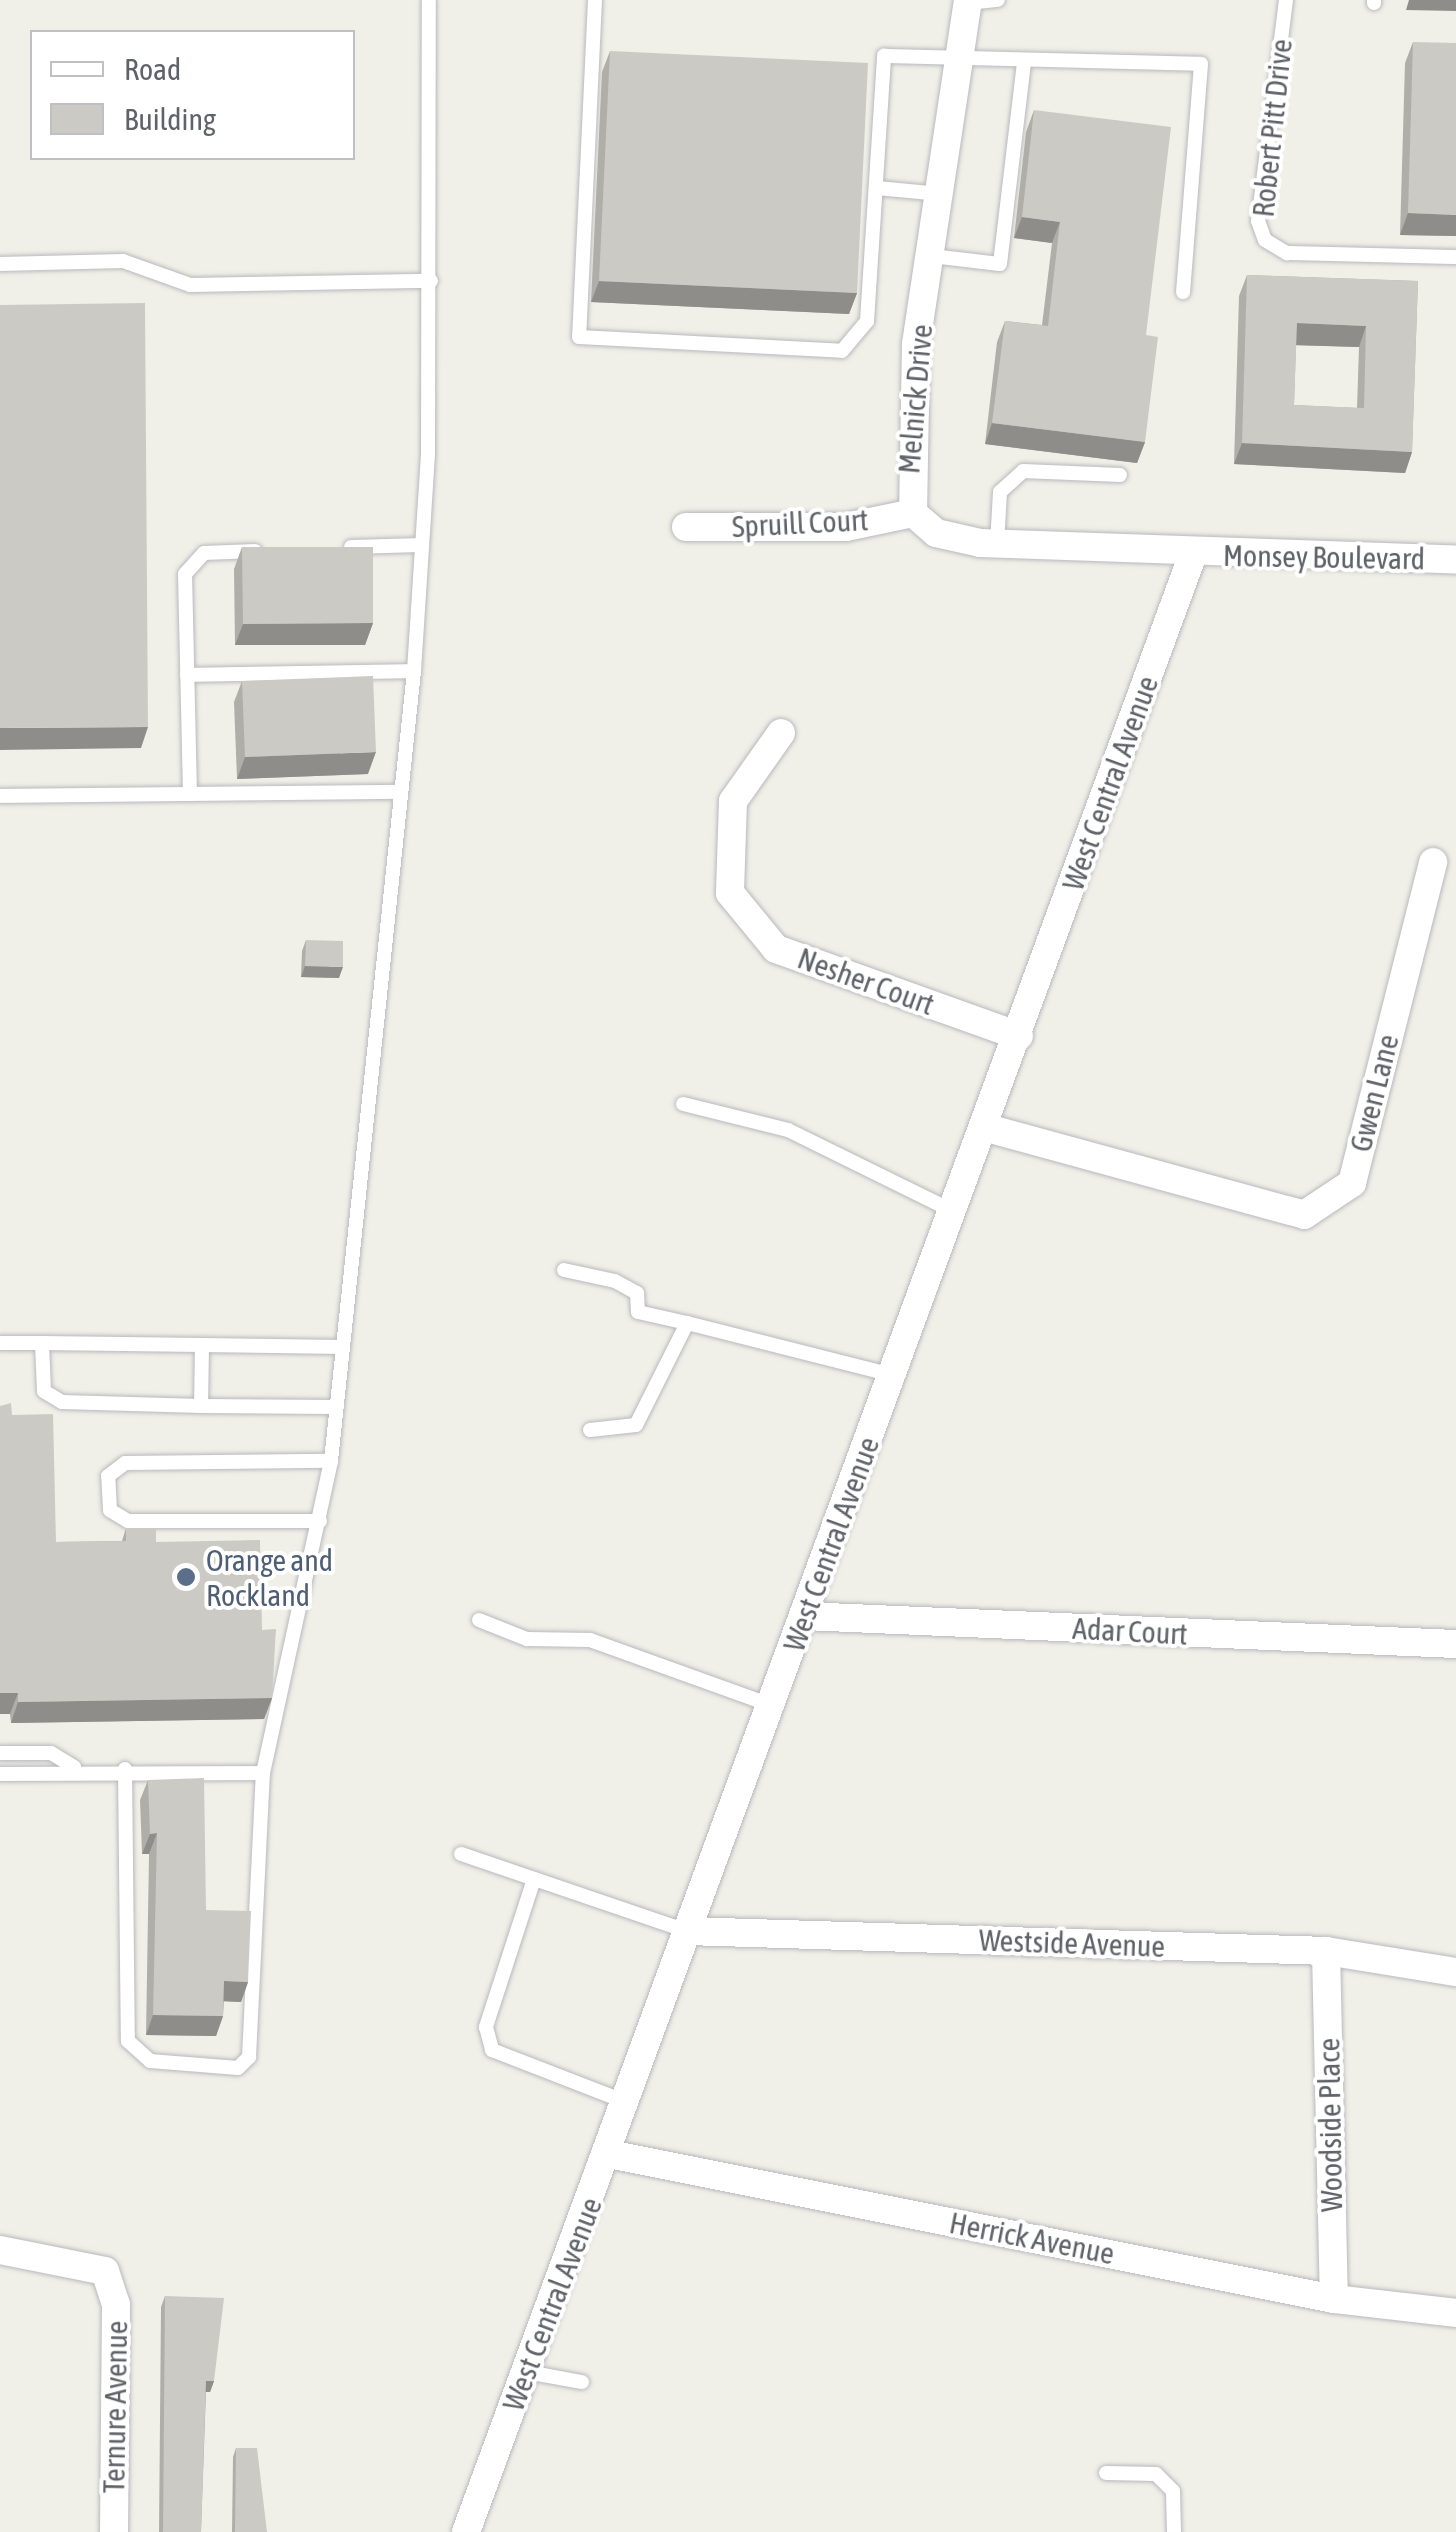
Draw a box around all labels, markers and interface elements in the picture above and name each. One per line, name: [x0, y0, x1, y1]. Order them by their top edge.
legend: [30, 30, 355, 160]
street label: Robert Pitt Drive: [1245, 37, 1299, 219]
text: Road: [124, 52, 181, 86]
text: Building: [124, 102, 216, 136]
street label: Melnick Drive: [891, 323, 939, 475]
street label: Spruill Court: [731, 501, 869, 545]
street label: Monsey Boulevard: [1223, 537, 1425, 577]
street label: West Central Avenue: [1055, 671, 1165, 895]
street label: Nesher Court: [793, 940, 939, 1022]
street label: Gwen Lane: [1342, 1031, 1406, 1155]
street label: West Central Avenue: [776, 1432, 886, 1656]
place label: Orange and Rockland: [206, 1542, 333, 1612]
marker: Orange and Rockland: [175, 1566, 197, 1588]
street label: Adar Court: [1072, 1610, 1188, 1652]
street label: Westside Avenue: [978, 1922, 1166, 1964]
street label: Woodside Place: [1310, 2038, 1350, 2212]
street label: West Central Avenue: [495, 2192, 609, 2416]
street label: Herrick Avenue: [947, 2204, 1117, 2272]
street label: Ternure Avenue: [95, 2320, 135, 2494]

